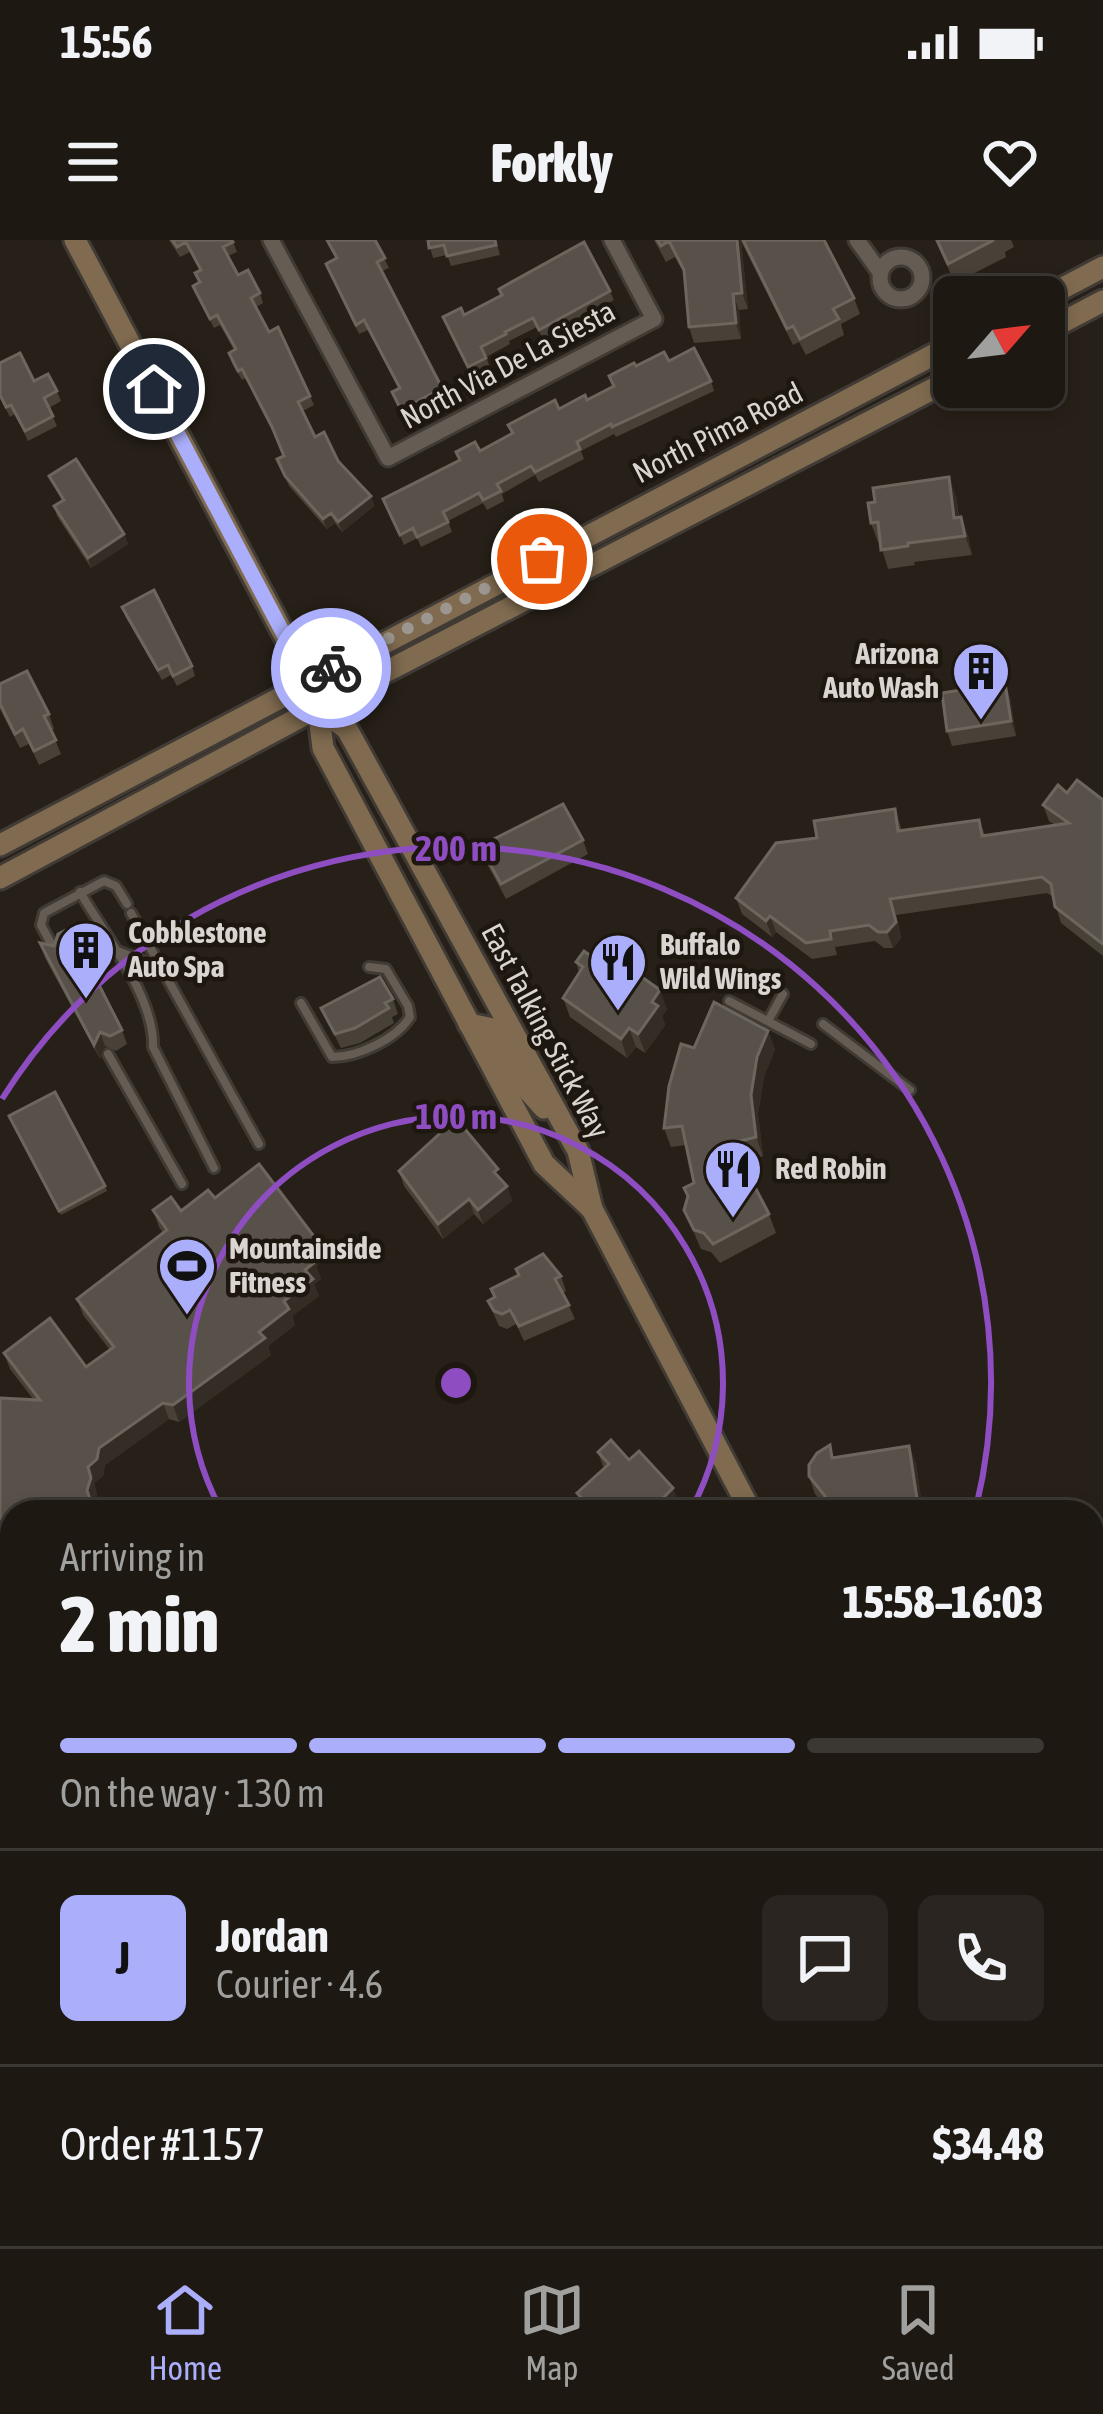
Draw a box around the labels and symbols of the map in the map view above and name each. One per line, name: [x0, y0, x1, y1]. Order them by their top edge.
north arrow: [933, 276, 1065, 408]
street label: North Via De La Siesta: [395, 293, 620, 435]
pin: [103, 338, 205, 440]
street label: North Pima Road: [627, 375, 808, 489]
pin: [491, 508, 593, 610]
courier: [271, 608, 391, 728]
place label: Arizona Auto Wash: [822, 636, 939, 704]
building icon: Arizona Auto Wash: [950, 640, 1012, 722]
text: 200 m: [415, 827, 497, 869]
place label: Cobblestone Auto Spa: [127, 915, 267, 983]
street label: East Talking Stick Way: [475, 918, 617, 1143]
building icon: Cobblestone Auto Spa: [55, 919, 117, 1001]
place label: Buffalo Wild Wings: [659, 927, 782, 995]
restaurant icon: Buffalo Wild Wings: [587, 931, 649, 1013]
text: 100 m: [415, 1095, 497, 1137]
restaurant icon: Red Robin: [702, 1138, 764, 1220]
place label: Red Robin: [775, 1151, 887, 1185]
place label: Mountainside Fitness: [229, 1231, 382, 1299]
sports icon: Mountainside Fitness: [156, 1235, 218, 1317]
centre of rings: [435, 1362, 477, 1404]

